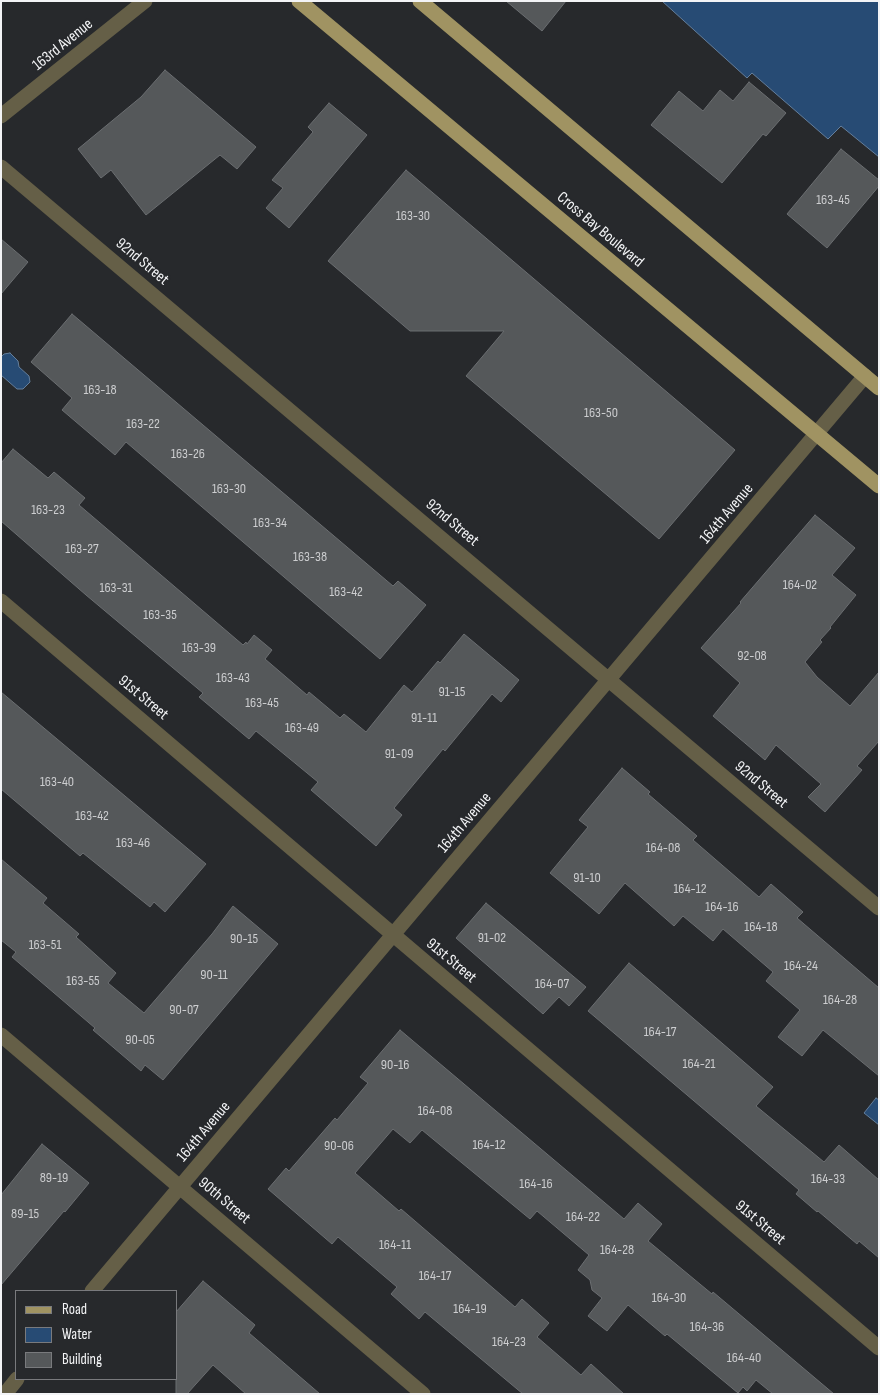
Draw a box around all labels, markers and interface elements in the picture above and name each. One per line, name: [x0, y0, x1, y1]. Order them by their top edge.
street label: 163rd Avenue: [29, 15, 97, 75]
street label: Cross Bay Boulevard: [553, 188, 647, 272]
house number: 163-45: [816, 192, 850, 208]
house number: 163-30: [396, 208, 430, 224]
street label: 92nd Street: [112, 234, 172, 290]
house number: 163-18: [83, 382, 117, 398]
house number: 163-50: [584, 405, 618, 421]
house number: 163-22: [126, 416, 160, 432]
house number: 163-26: [171, 446, 205, 462]
street label: 164th Avenue: [696, 480, 758, 548]
house number: 163-30: [212, 481, 246, 497]
street label: 92nd Street: [422, 495, 482, 551]
house number: 163-23: [31, 502, 65, 518]
house number: 163-34: [253, 515, 287, 531]
house number: 163-27: [65, 541, 99, 557]
house number: 163-38: [293, 549, 327, 565]
house number: 164-02: [783, 577, 817, 593]
house number: 163-31: [100, 580, 132, 596]
house number: 163-42: [329, 584, 363, 600]
house number: 163-35: [143, 607, 177, 623]
house number: 163-39: [182, 640, 216, 656]
house number: 92-08: [737, 648, 767, 664]
house number: 163-43: [216, 670, 250, 686]
street label: 91st Street: [114, 671, 172, 725]
house number: 91-15: [439, 684, 465, 700]
house number: 163-45: [245, 695, 279, 711]
house number: 91-11: [411, 710, 437, 726]
house number: 163-49: [285, 720, 319, 736]
house number: 91-09: [385, 746, 413, 762]
street label: 92nd Street: [731, 757, 791, 813]
house number: 163-40: [40, 774, 74, 790]
street label: 164th Avenue: [434, 789, 496, 857]
house number: 163-42: [75, 808, 109, 824]
house number: 163-46: [116, 835, 150, 851]
house number: 164-08: [646, 840, 680, 856]
house number: 91-10: [573, 870, 601, 886]
house number: 164-12: [673, 881, 707, 897]
house number: 164-16: [705, 899, 739, 915]
house number: 164-18: [744, 919, 778, 935]
house number: 91-02: [478, 930, 506, 946]
house number: 90-15: [230, 931, 258, 947]
street label: 91st Street: [422, 934, 480, 988]
house number: 163-51: [29, 937, 61, 953]
house number: 164-24: [784, 958, 818, 974]
house number: 90-11: [200, 967, 228, 983]
house number: 163-55: [66, 973, 100, 989]
house number: 164-07: [535, 976, 569, 992]
house number: 164-28: [823, 992, 857, 1008]
house number: 90-07: [169, 1002, 199, 1018]
house number: 164-17: [644, 1024, 676, 1040]
house number: 90-05: [125, 1032, 155, 1048]
house number: 164-21: [683, 1056, 715, 1072]
house number: 90-16: [381, 1057, 409, 1073]
street label: 164th Avenue: [173, 1098, 235, 1166]
house number: 164-08: [418, 1103, 452, 1119]
house number: 164-12: [472, 1137, 506, 1153]
house number: 90-06: [324, 1138, 354, 1154]
house number: 89-19: [40, 1170, 68, 1186]
house number: 164-33: [811, 1171, 845, 1187]
street label: 90th Street: [194, 1174, 254, 1228]
house number: 164-16: [519, 1176, 553, 1192]
street label: 91st Street: [731, 1196, 789, 1250]
house number: 89-15: [11, 1206, 39, 1222]
house number: 164-22: [566, 1209, 600, 1225]
house number: 164-11: [379, 1237, 411, 1253]
house number: 164-28: [600, 1242, 634, 1258]
house number: 164-17: [419, 1268, 451, 1284]
legend: [15, 1290, 178, 1380]
house number: 164-30: [652, 1290, 686, 1306]
text: Road: [62, 1300, 87, 1319]
house number: 164-19: [453, 1301, 487, 1317]
house number: 164-36: [690, 1319, 724, 1335]
text: Water: [62, 1325, 92, 1344]
house number: 164-23: [492, 1334, 526, 1350]
text: Building: [62, 1350, 102, 1369]
house number: 164-40: [727, 1350, 761, 1366]

